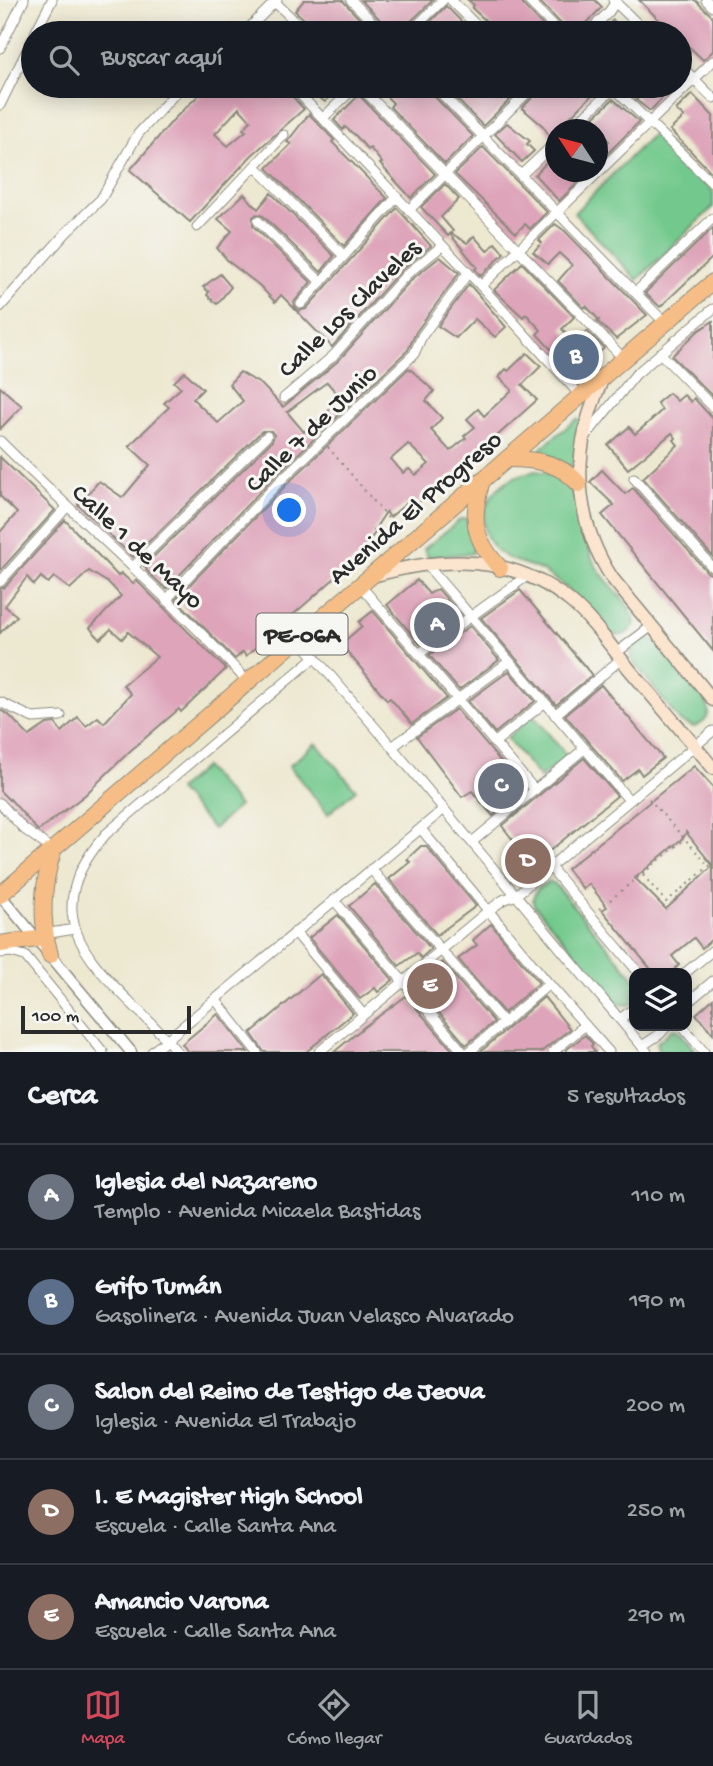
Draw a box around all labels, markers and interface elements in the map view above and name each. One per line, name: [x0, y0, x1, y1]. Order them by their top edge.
search box: [21, 21, 692, 98]
icon: search: [45, 41, 83, 79]
text: Buscar aquí: [101, 44, 223, 75]
north arrow: [545, 119, 608, 182]
street label: Calle Los Claveles: [273, 233, 430, 386]
pin: B: [553, 331, 599, 383]
street label: Calle 7 de Junio: [241, 360, 386, 501]
street label: Avenida El Progreso: [324, 426, 510, 593]
street label: Calle 1 de Mayo: [63, 479, 209, 618]
your location: [272, 493, 306, 527]
pin: A: [414, 599, 460, 651]
road number: PE-06A: [256, 614, 348, 654]
pin: C: [478, 760, 524, 812]
pin: D: [505, 835, 551, 887]
pin: E: [407, 960, 453, 1012]
map controls: [629, 968, 692, 1031]
button: layers: [629, 968, 692, 1031]
scale bar: [21, 1003, 191, 1035]
text: 100 m: [32, 1006, 79, 1029]
text: Cerca: [28, 1080, 97, 1115]
text: 5 resultados: [567, 1084, 685, 1111]
text: Iglesia del Nazareno: [95, 1168, 317, 1199]
text: A: [44, 1183, 58, 1210]
text: 110 m: [632, 1183, 685, 1210]
text: Templo · Avenida Micaela Bastidas: [95, 1199, 420, 1226]
text: Grifo Tumán: [95, 1273, 221, 1304]
text: B: [45, 1288, 57, 1315]
text: 190 m: [629, 1288, 685, 1315]
text: Gasolinera · Avenida Juan Velasco Alvarado: [95, 1304, 514, 1331]
text: Salon del Reino de Testigo de Jeova: [95, 1378, 484, 1409]
text: C: [45, 1393, 57, 1420]
text: 200 m: [626, 1393, 685, 1420]
text: Iglesia · Avenida El Trabajo: [95, 1409, 356, 1436]
text: I. E Magister High School: [95, 1483, 363, 1514]
text: D: [44, 1498, 59, 1525]
text: 250 m: [627, 1498, 685, 1525]
text: Escuela · Calle Santa Ana: [95, 1514, 336, 1541]
text: Amancio Varona: [95, 1588, 268, 1619]
text: E: [44, 1603, 58, 1630]
text: 290 m: [627, 1603, 685, 1630]
text: Escuela · Calle Santa Ana: [95, 1619, 336, 1646]
tab: Mapa: [81, 1686, 125, 1751]
tab: Cómo llegar: [287, 1686, 382, 1751]
tab: Guardados: [544, 1686, 632, 1751]

